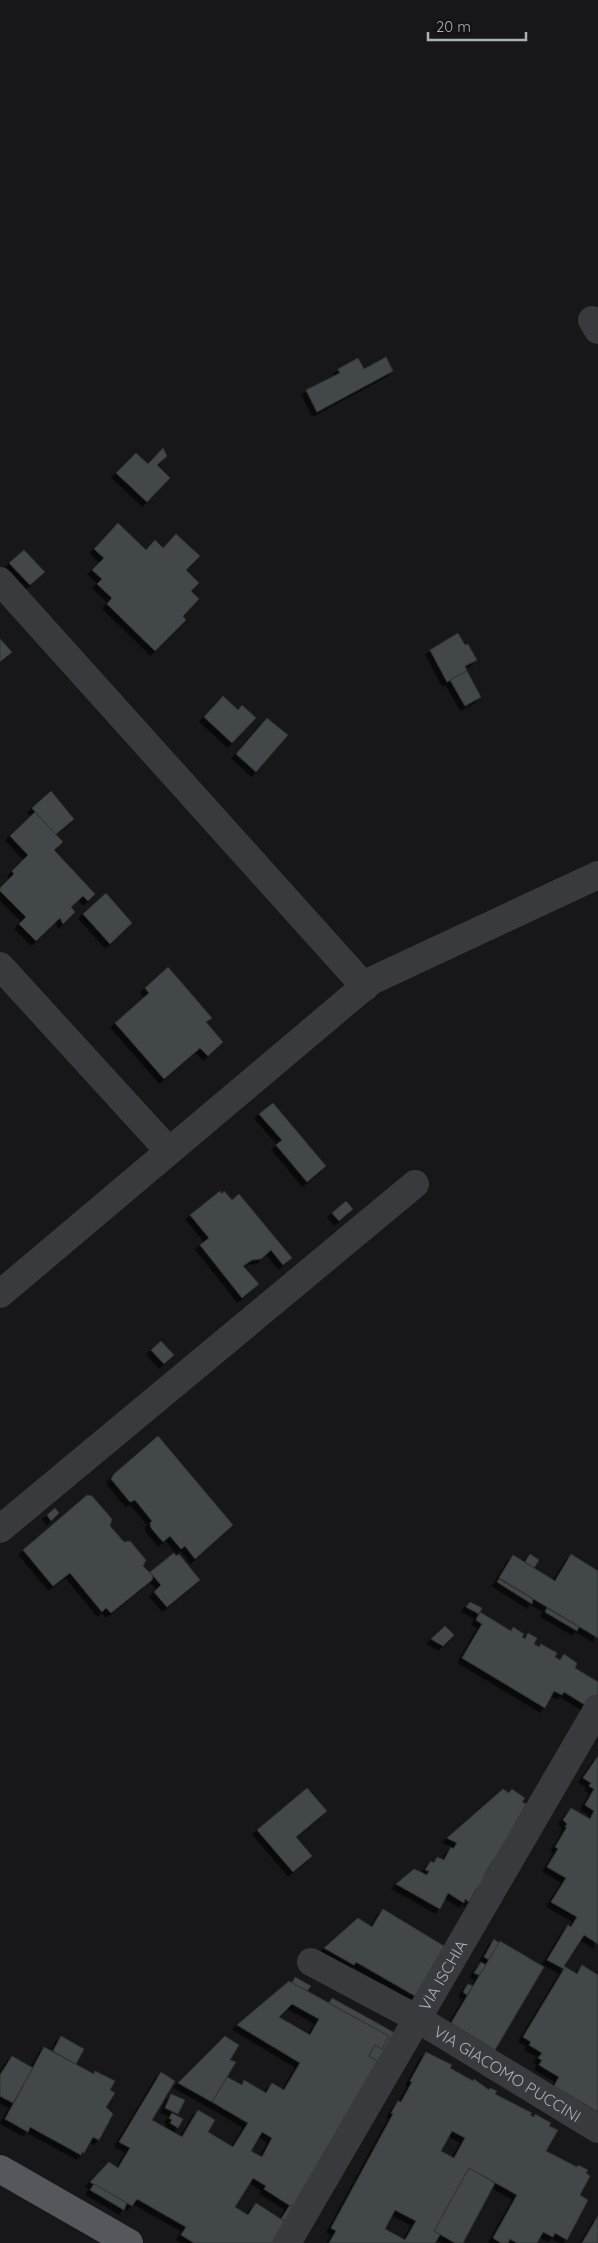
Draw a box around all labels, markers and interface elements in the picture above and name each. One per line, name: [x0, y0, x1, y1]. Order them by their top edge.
scale bar: [428, 10, 526, 42]
text: 20 m: [436, 17, 471, 36]
street label: VIA ISCHIA: [414, 1936, 471, 2014]
street label: VIA GIACOMO PUCCINI: [430, 2021, 585, 2126]

